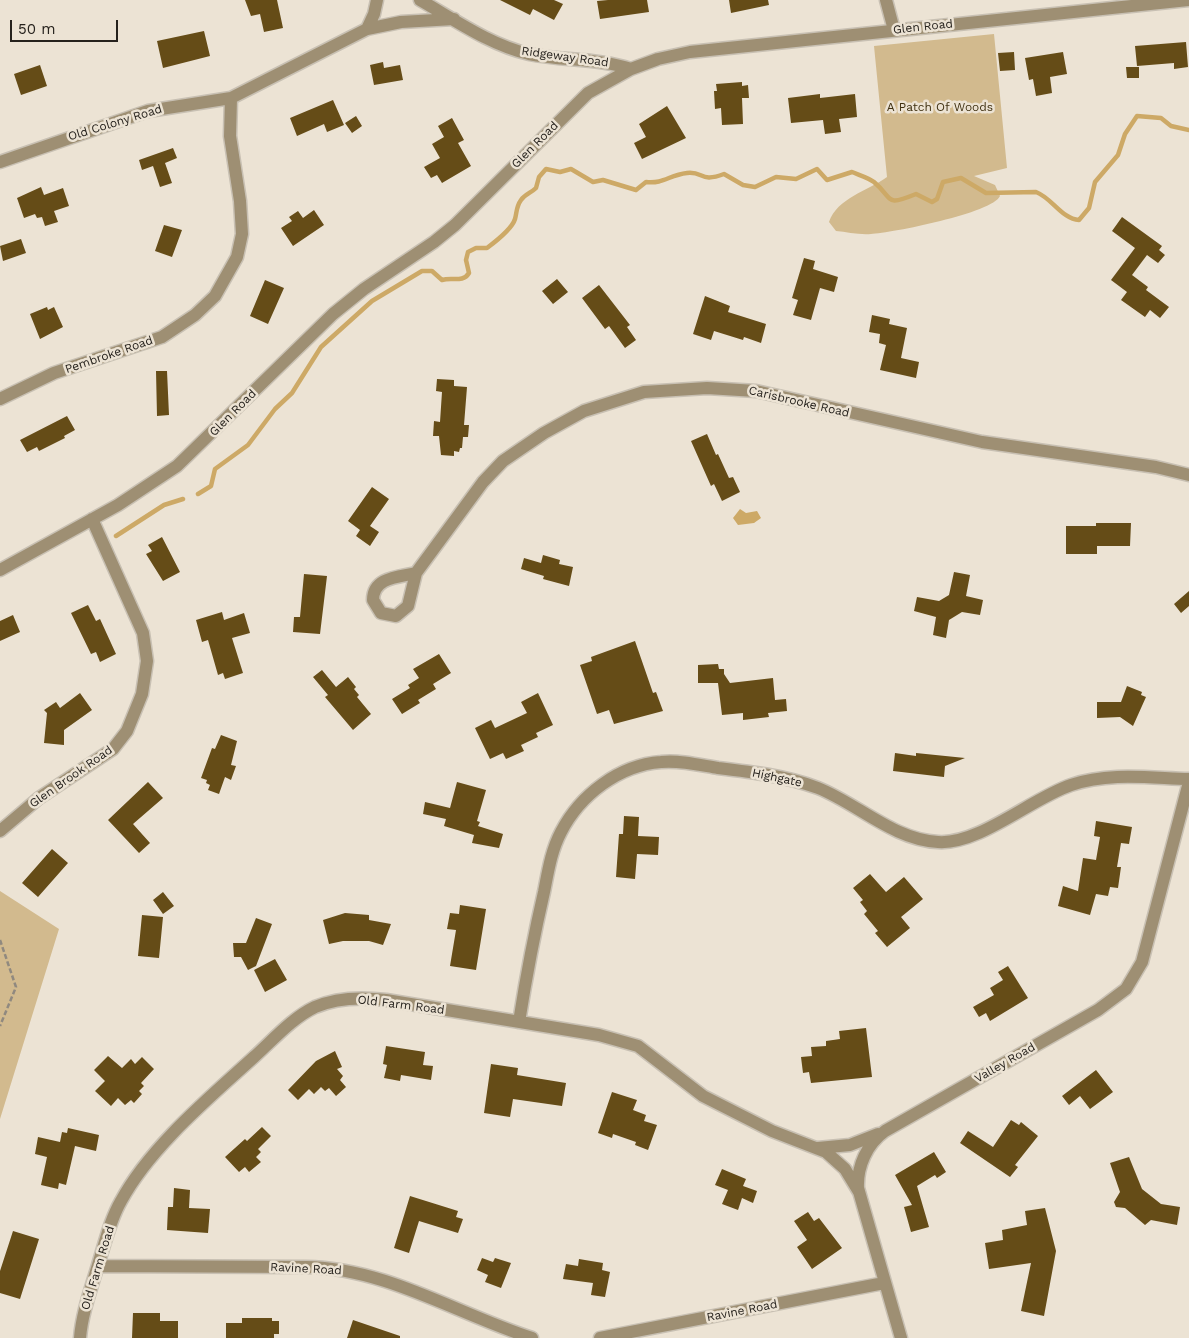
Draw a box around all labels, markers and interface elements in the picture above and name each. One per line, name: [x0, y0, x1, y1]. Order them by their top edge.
scale bar: [12, 10, 120, 42]
street label: Glen Road: [892, 17, 954, 37]
text: 50 m: [18, 20, 55, 38]
street label: Ridgeway Road: [521, 44, 609, 70]
park label: A Patch Of Woods: [887, 100, 993, 114]
street label: Old Colony Road: [66, 102, 164, 144]
street label: Glen Road: [509, 119, 561, 171]
street label: Pembroke Road: [63, 333, 155, 377]
street label: Carisbrooke Road: [747, 383, 851, 421]
street label: Glen Road: [207, 387, 259, 439]
street label: Glen Brook Road: [27, 743, 115, 811]
street label: Highgate: [751, 766, 803, 790]
street label: Old Farm Road: [357, 993, 445, 1017]
street label: Valley Road: [972, 1040, 1038, 1086]
street label: Old Farm Road: [78, 1224, 118, 1312]
street label: Ravine Road: [270, 1260, 342, 1278]
street label: Ravine Road: [705, 1297, 779, 1325]

